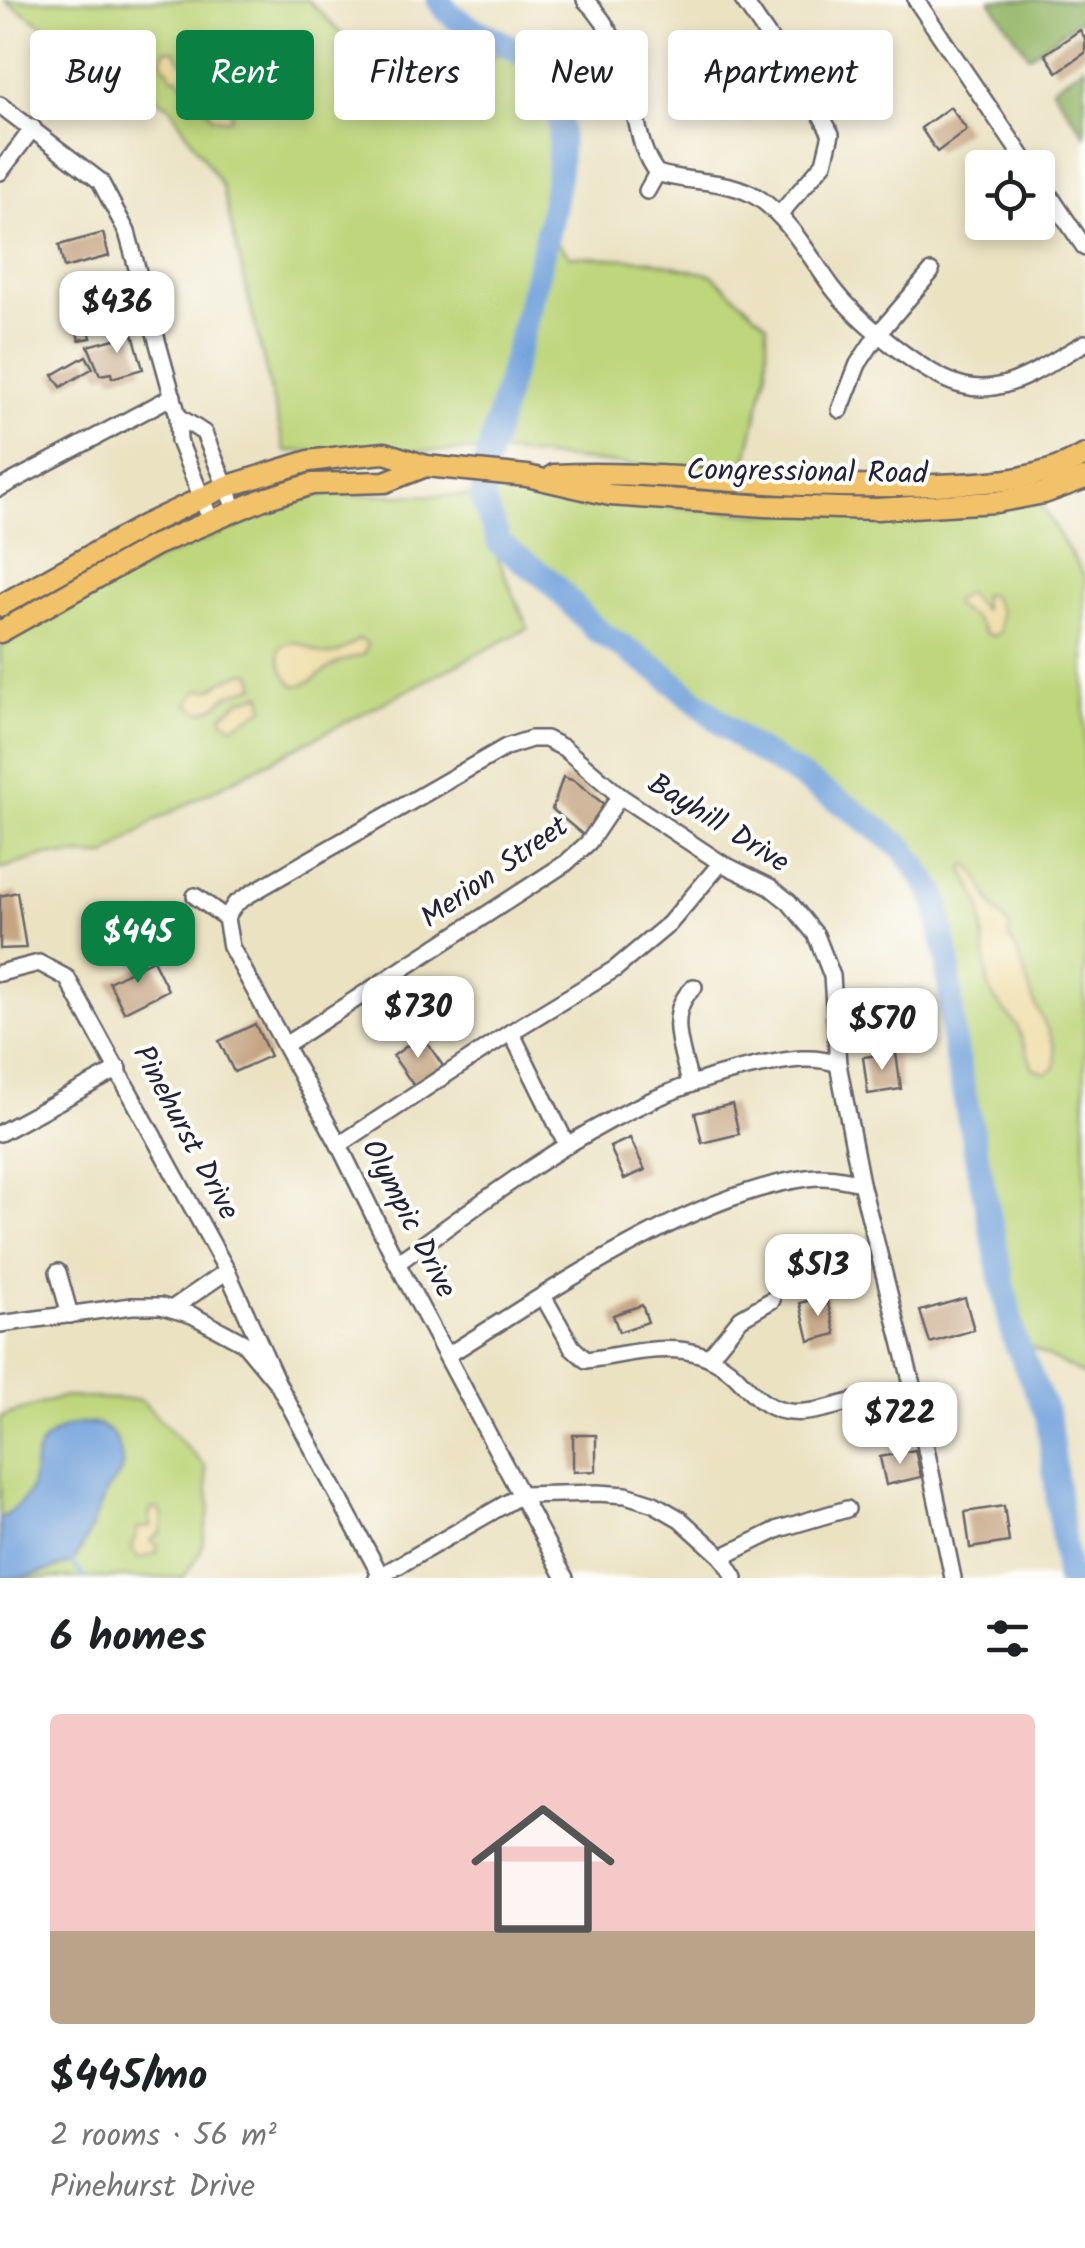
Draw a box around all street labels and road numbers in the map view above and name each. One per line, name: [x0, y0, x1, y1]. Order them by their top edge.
street label: Congressional Road: [686, 447, 929, 499]
street label: Bayhill Drive: [638, 761, 798, 887]
street label: Merion Street: [411, 804, 580, 942]
street label: Pinehurst Drive: [119, 1037, 251, 1229]
street label: Olympic Drive: [347, 1131, 469, 1307]

